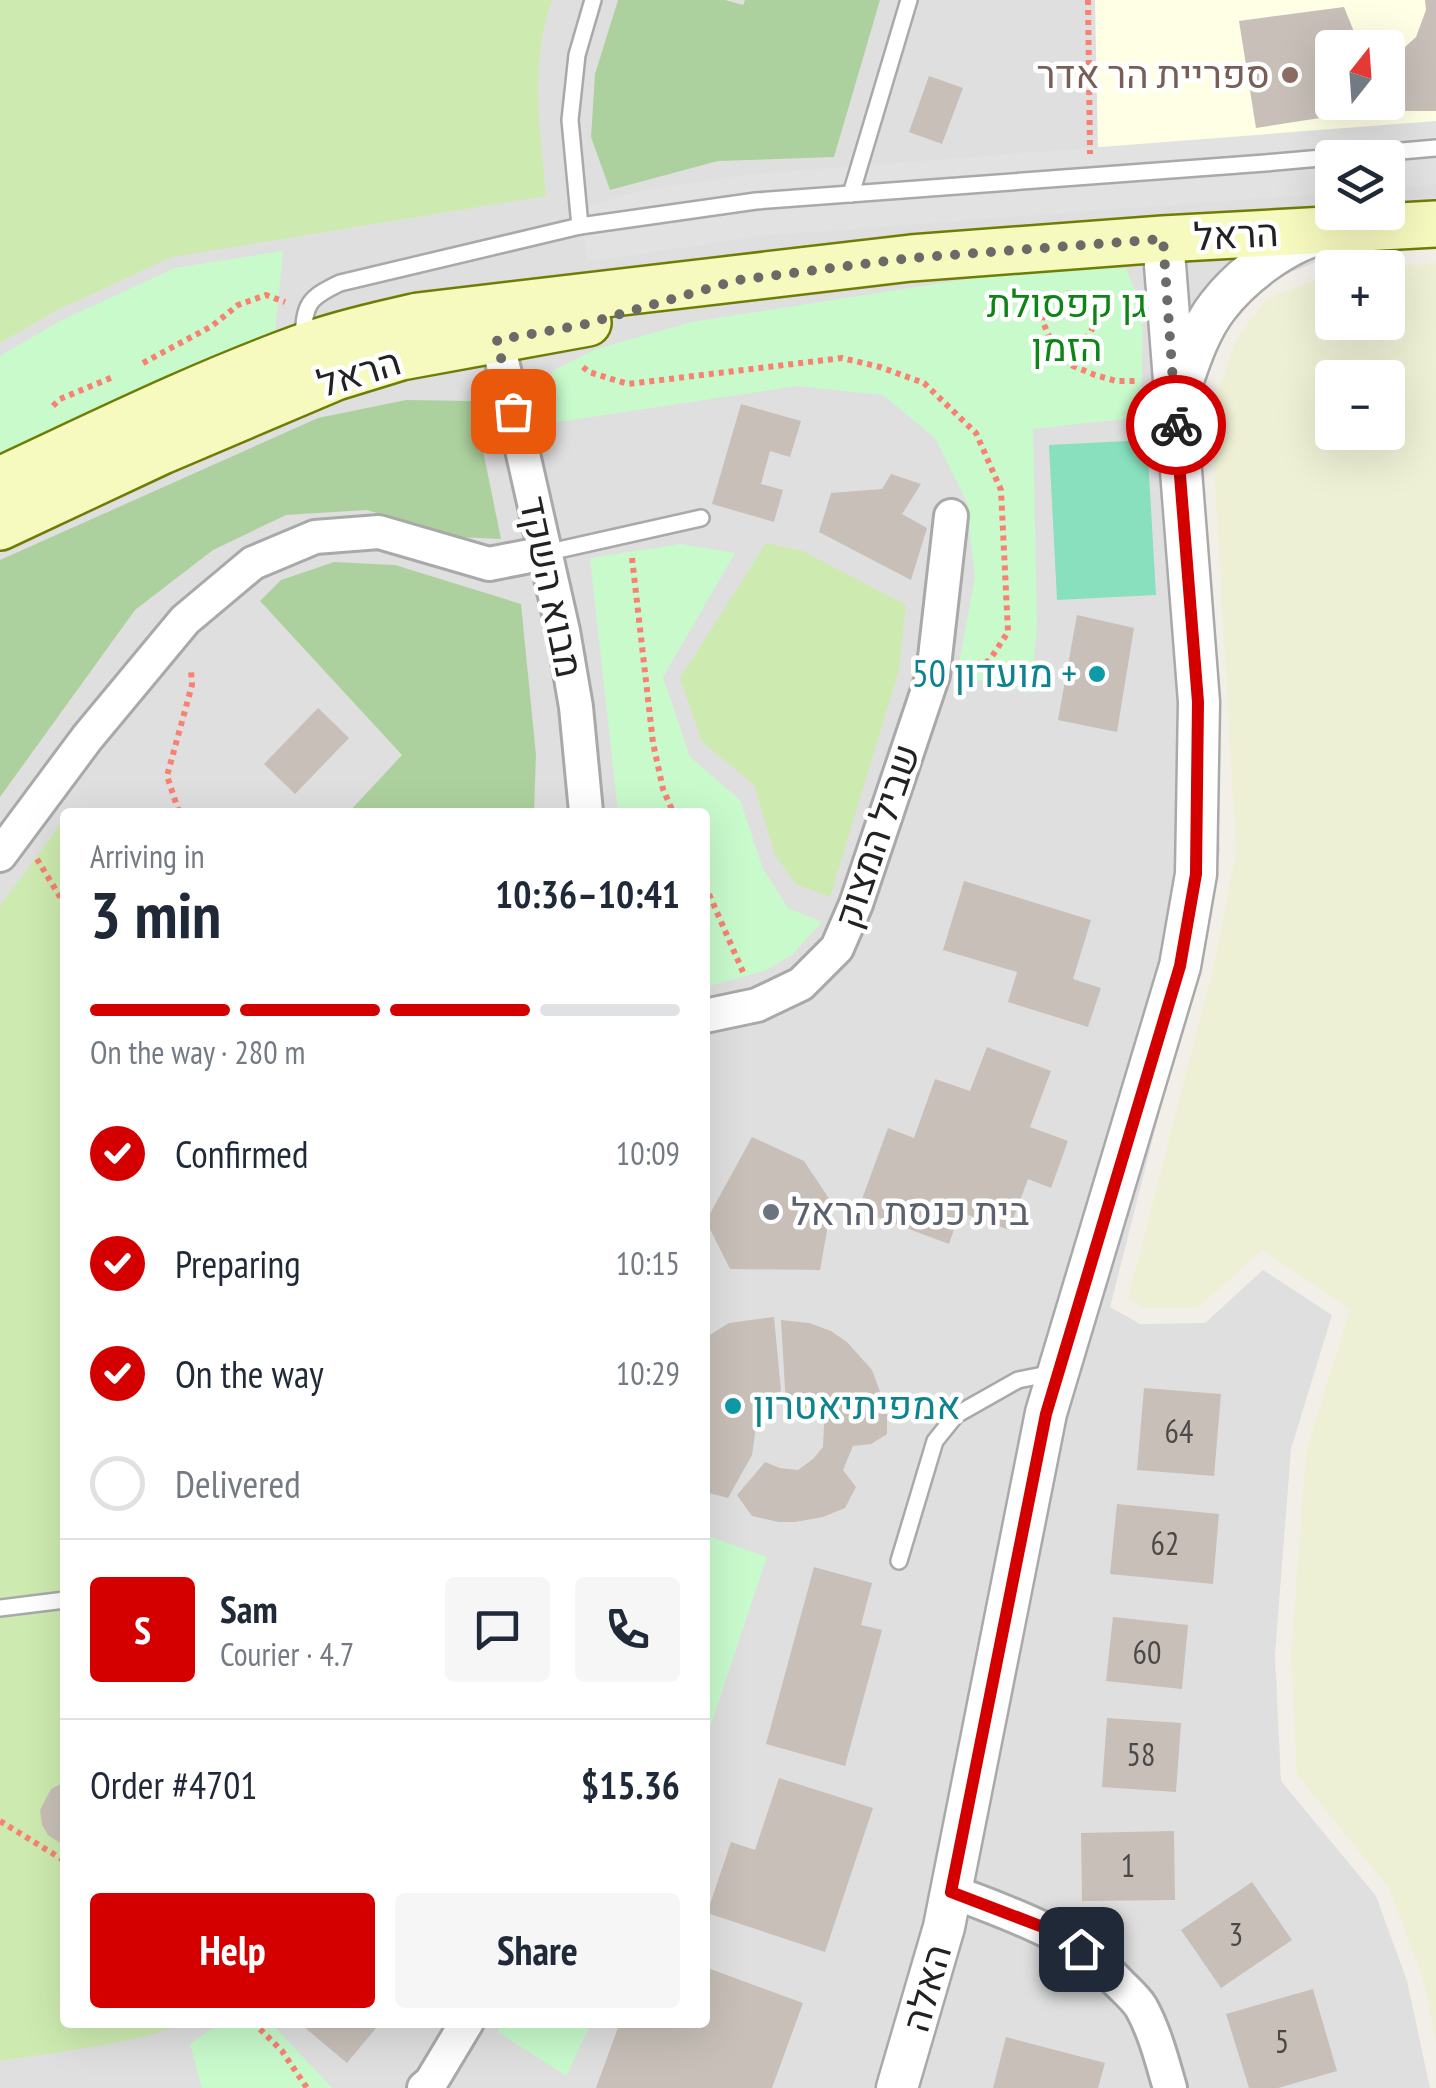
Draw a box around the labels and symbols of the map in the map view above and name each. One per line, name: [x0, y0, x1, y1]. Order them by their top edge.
north arrow: [1315, 30, 1405, 120]
place label: ספריית הר אדר: [1037, 49, 1270, 98]
marker: ספריית הר אדר: [1279, 64, 1301, 86]
street label: הראל: [1192, 207, 1280, 260]
park label: גן קפסולת הזמן: [987, 278, 1147, 371]
street label: הראל: [311, 336, 406, 407]
pin: [471, 369, 556, 454]
courier: [1126, 375, 1226, 475]
street label: מבוא השקד: [509, 492, 596, 682]
place label: מועדון 50 +: [912, 648, 1077, 697]
marker: מועדון 50 +: [1086, 663, 1108, 685]
street label: שביל המצוק: [821, 737, 930, 934]
place label: בית כנסת הראל: [791, 1186, 1029, 1235]
marker: בית כנסת הראל: [760, 1201, 782, 1223]
place label: אמפיתיאטרון: [753, 1380, 961, 1429]
marker: אמפיתיאטרון: [722, 1395, 744, 1417]
house number: 64: [1165, 1410, 1193, 1452]
house number: 62: [1151, 1522, 1179, 1564]
house number: 60: [1133, 1631, 1161, 1673]
house number: 58: [1127, 1733, 1155, 1775]
house number: 1: [1121, 1844, 1135, 1886]
pin: [1039, 1907, 1124, 1992]
house number: 3: [1229, 1913, 1243, 1955]
street label: האלה: [890, 1938, 961, 2037]
house number: 5: [1275, 2020, 1289, 2062]

